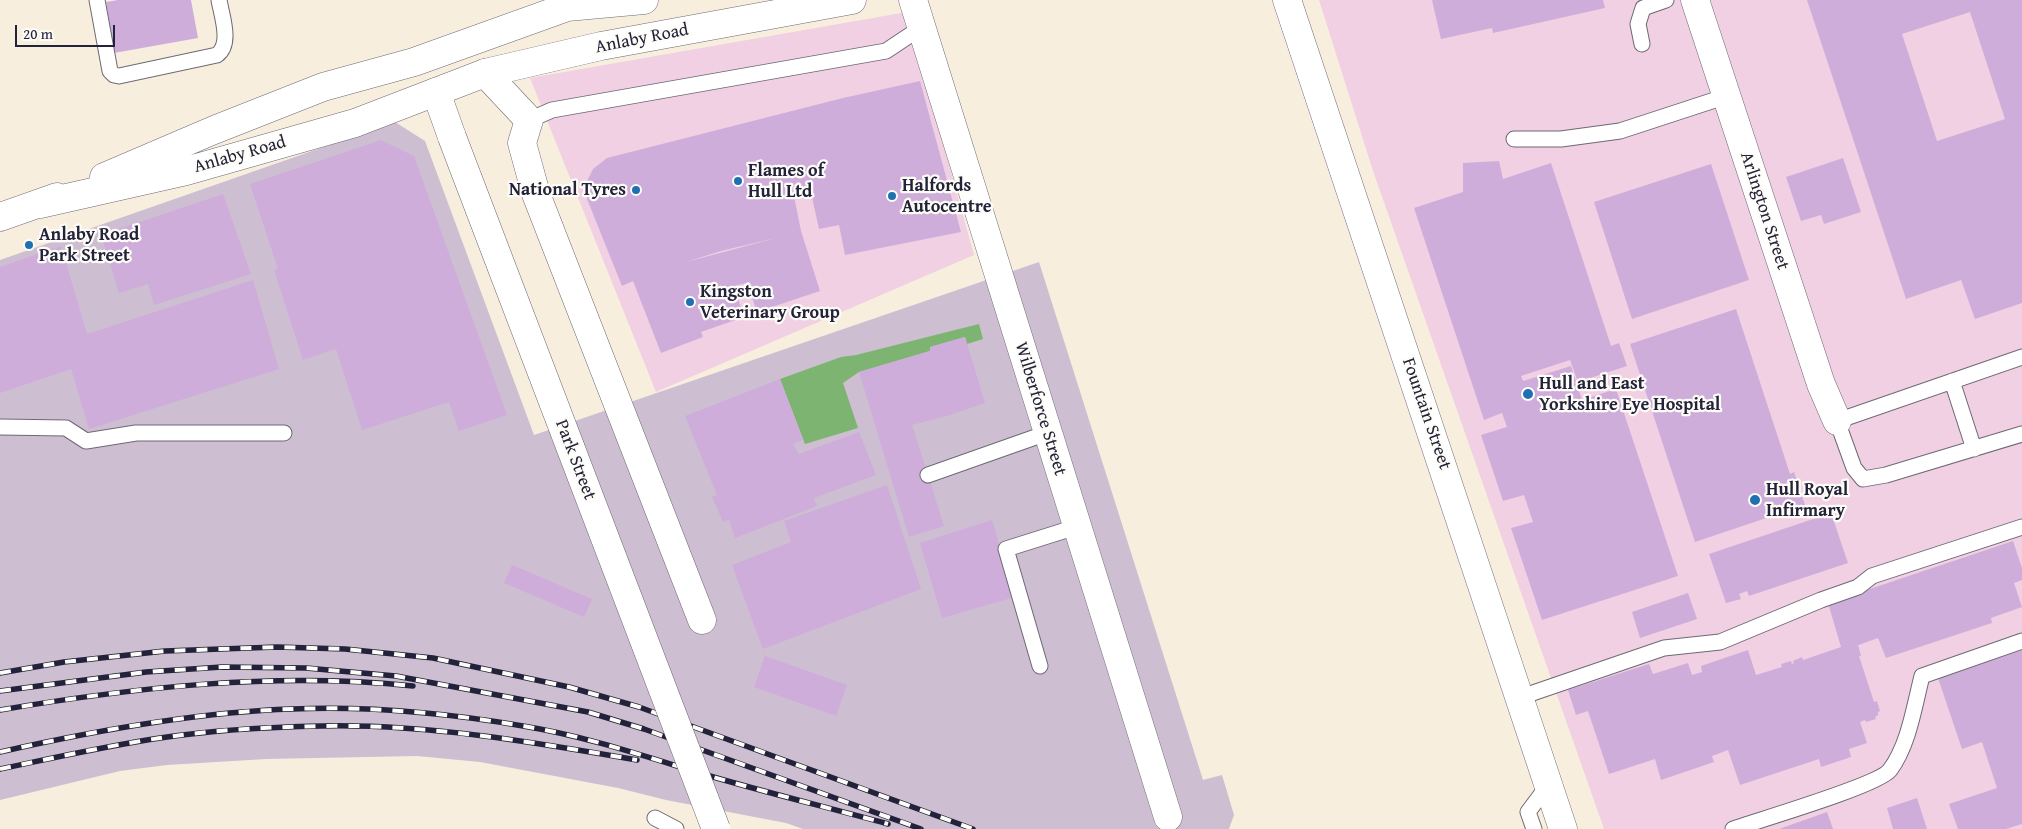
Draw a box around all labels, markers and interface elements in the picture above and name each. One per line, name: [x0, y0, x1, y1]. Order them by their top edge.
scale bar: [18, 15, 118, 47]
street label: Anlaby Road: [594, 19, 690, 59]
text: 20 m: [23, 23, 53, 44]
street label: Anlaby Road: [192, 132, 288, 178]
street label: Arlington Street: [1735, 149, 1793, 273]
place label: Flames of Hull Ltd: [748, 160, 824, 202]
marker: Flames of Hull Ltd: [732, 175, 744, 187]
place label: Halfords Autocentre: [902, 175, 992, 218]
place label: National Tyres: [509, 179, 626, 201]
marker: National Tyres: [630, 184, 642, 196]
marker: Halfords Autocentre: [886, 190, 898, 202]
place label: Anlaby Road Park Street: [39, 224, 139, 266]
marker: Anlaby Road Park Street: [23, 239, 35, 251]
place label: Kingston Veterinary Group: [700, 281, 840, 324]
marker: Kingston Veterinary Group: [684, 296, 696, 308]
street label: Wilberforce Street: [1009, 340, 1071, 478]
street label: Fountain Street: [1397, 355, 1455, 473]
place label: Hull and East Yorkshire Eye Hospital: [1539, 373, 1720, 416]
marker: Hull and East Yorkshire Eye Hospital: [1521, 387, 1535, 401]
street label: Park Street: [550, 417, 600, 503]
place label: Hull Royal Infirmary: [1766, 479, 1848, 522]
marker: Hull Royal Infirmary: [1748, 493, 1762, 507]

